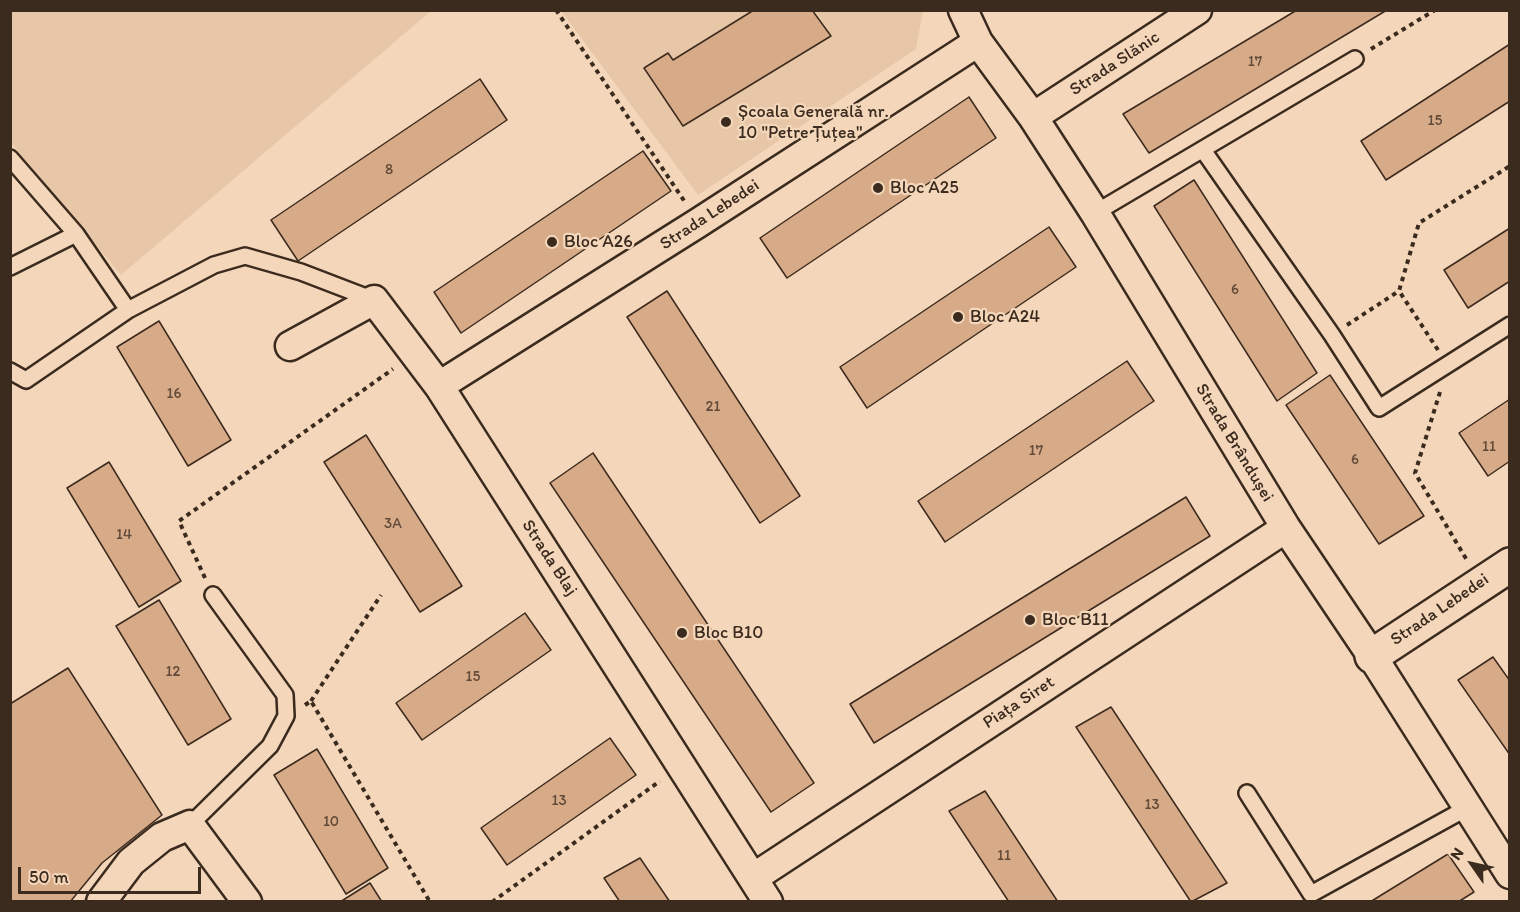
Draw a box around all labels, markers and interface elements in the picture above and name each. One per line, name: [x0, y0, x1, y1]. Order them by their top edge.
street label: Strada Slănic: [1066, 27, 1164, 101]
house number: 17: [1248, 53, 1262, 71]
place label: Școala Generală nr. 10 "Petre Țuțea": [738, 101, 889, 144]
house number: 15: [1428, 112, 1442, 130]
marker: Școala Generală nr. 10 "Petre Țuțea": [719, 115, 733, 129]
house number: 8: [385, 161, 393, 179]
street label: Strada Lebedei: [656, 175, 764, 255]
place label: Bloc A25: [890, 177, 959, 199]
marker: Bloc A25: [871, 181, 885, 195]
place label: Bloc A26: [564, 231, 633, 253]
marker: Bloc A26: [545, 235, 559, 249]
house number: 6: [1231, 281, 1239, 299]
place label: Bloc A24: [970, 306, 1040, 328]
marker: Bloc A24: [951, 310, 965, 324]
street label: Strada Brândușei: [1190, 380, 1278, 506]
house number: 16: [167, 385, 181, 403]
house number: 21: [706, 398, 720, 416]
house number: 11: [1482, 438, 1496, 456]
house number: 17: [1029, 442, 1043, 460]
house number: 6: [1351, 451, 1359, 469]
house number: 3A: [384, 515, 402, 533]
street label: Strada Blaj: [516, 516, 582, 600]
house number: 14: [116, 526, 132, 544]
street label: Strada Lebedei: [1387, 569, 1493, 651]
place label: Bloc B11: [1042, 609, 1109, 631]
marker: Bloc B11: [1023, 613, 1037, 627]
place label: Bloc B10: [694, 622, 763, 644]
marker: Bloc B10: [675, 626, 689, 640]
house number: 12: [166, 663, 180, 681]
house number: 15: [466, 668, 480, 686]
street label: Piața Siret: [979, 672, 1059, 734]
house number: 13: [551, 792, 567, 810]
house number: 13: [1144, 796, 1160, 814]
house number: 10: [323, 813, 339, 831]
north arrow: [1442, 834, 1502, 894]
text: N: [1446, 844, 1468, 863]
house number: 11: [997, 847, 1011, 865]
scale bar: [21, 855, 204, 893]
text: 50 m: [29, 866, 69, 888]

